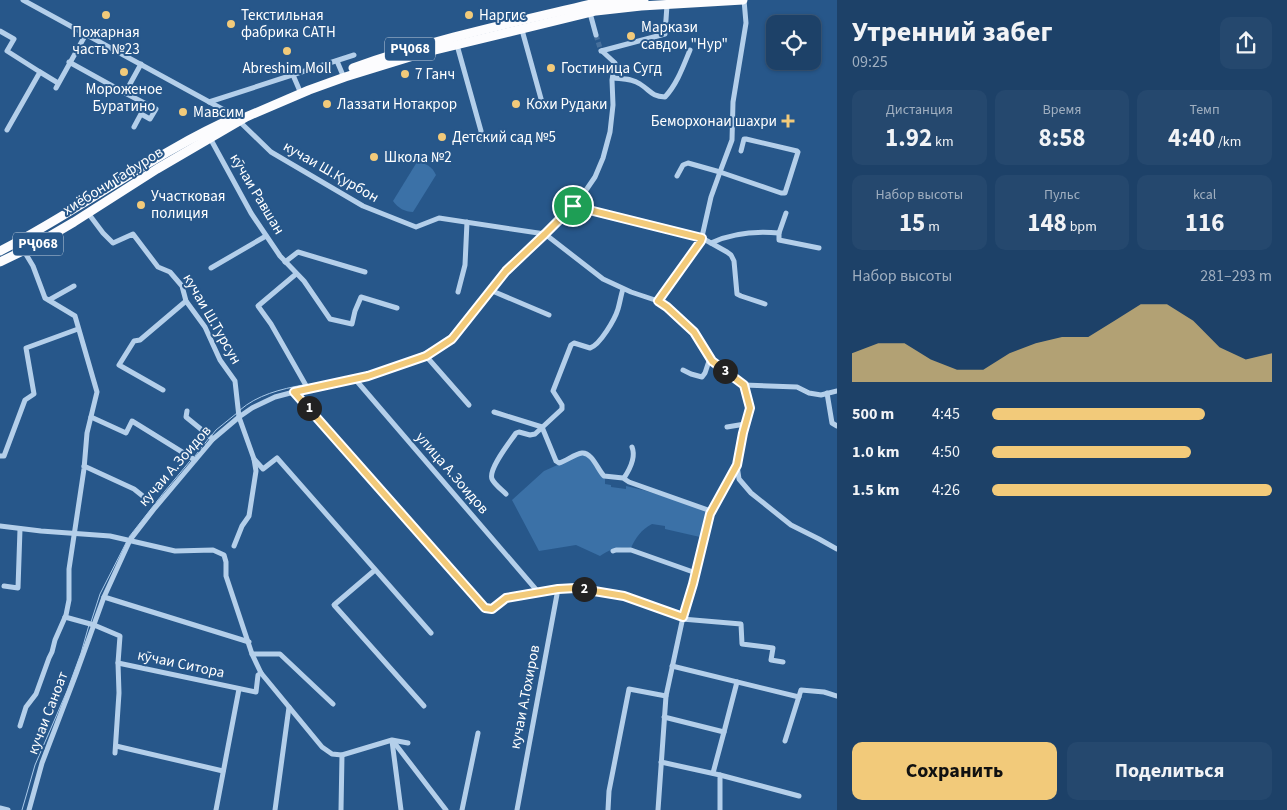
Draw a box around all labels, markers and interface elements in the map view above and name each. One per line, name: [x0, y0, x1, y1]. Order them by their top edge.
place label: Текстильная фабрика САТН: [241, 5, 336, 43]
place label: Наргис: [479, 5, 526, 26]
marker: Пожарная часть №23: [100, 9, 112, 21]
marker: Наргис: [463, 9, 475, 21]
text: Утренний забег: [852, 12, 1053, 52]
map controls: [766, 15, 821, 70]
button: locate: [766, 15, 821, 70]
place label: Маркази савдои "Нур": [641, 17, 728, 55]
button: share: [1220, 17, 1272, 69]
marker: Текстильная фабрика САТН: [225, 18, 237, 30]
place label: Пожарная часть №23: [72, 22, 140, 60]
marker: Маркази савдои "Нур": [625, 30, 637, 42]
road number: РҶ068: [385, 38, 435, 61]
marker: Abreshim Moll: [281, 45, 293, 57]
text: 09:25: [852, 51, 888, 73]
place label: Abreshim Moll: [242, 58, 332, 79]
place label: Гостиница Сугд: [561, 58, 662, 79]
marker: Гостиница Сугд: [545, 62, 557, 74]
place label: 7 Ганч: [415, 64, 455, 85]
marker: Мороженое Буратино: [118, 66, 130, 78]
marker: 7 Ганч: [399, 68, 411, 80]
place label: Мороженое Буратино: [86, 79, 163, 117]
place label: Лаззати Нотакрор: [337, 94, 457, 115]
place label: Кохи Рудаки: [526, 94, 608, 115]
marker: Лаззати Нотакрор: [321, 98, 333, 110]
marker: Кохи Рудаки: [510, 98, 522, 110]
text: Дистанция: [886, 100, 953, 120]
text: Время: [1042, 100, 1082, 120]
text: Темп: [1190, 100, 1220, 120]
place label: Мавсим: [193, 102, 244, 123]
marker: Мавсим: [177, 106, 189, 118]
place label: Беморхонаи шахри: [651, 111, 777, 132]
marker: Беморхонаи шахри: [781, 114, 795, 128]
text: 1.92: [885, 120, 932, 156]
text: 8:58: [1038, 120, 1086, 156]
text: 4:40: [1168, 120, 1215, 156]
place label: Детский сад №5: [452, 127, 556, 148]
marker: Детский сад №5: [436, 131, 448, 143]
text: km: [932, 132, 954, 152]
text: /km: [1215, 132, 1241, 152]
street label: кучаи Ш.Қурбон: [279, 136, 383, 208]
street label: хиёбони Гафуров: [59, 142, 167, 220]
place label: Школа №2: [384, 147, 452, 168]
street label: кӯчаи Равшан: [225, 150, 289, 238]
marker: Школа №2: [368, 151, 380, 163]
pin: [552, 185, 594, 227]
text: Набор высоты: [875, 185, 963, 205]
text: Пульс: [1044, 185, 1080, 205]
text: kcal: [1193, 185, 1216, 205]
place label: Участковая полиция: [151, 186, 225, 224]
icon: arrive: [559, 192, 587, 220]
marker: Участковая полиция: [135, 199, 147, 211]
text: 15: [899, 205, 925, 241]
text: 148: [1027, 205, 1067, 241]
text: 116: [1185, 205, 1224, 241]
text: m: [925, 217, 940, 237]
text: bpm: [1067, 217, 1097, 237]
road number: РҶ068: [13, 232, 63, 255]
text: Набор высоты: [852, 265, 952, 287]
text: 281–293 m: [1200, 265, 1272, 287]
street label: кучаи Ш.Турсун: [178, 270, 246, 368]
pin: 3: [712, 358, 738, 384]
text: 3: [722, 361, 729, 381]
pin: 1: [296, 396, 322, 420]
text: 1: [306, 398, 313, 418]
text: 500 m: [852, 403, 894, 425]
text: 4:45: [932, 403, 960, 425]
street label: кучаи А.Зоидов: [134, 421, 216, 511]
street label: улица А.Зоидов: [410, 427, 494, 519]
text: 1.0 km: [852, 441, 899, 463]
text: 4:50: [932, 441, 960, 463]
text: 1.5 km: [852, 479, 899, 501]
text: 4:26: [932, 479, 960, 501]
pin: 2: [572, 576, 596, 602]
text: 2: [581, 579, 588, 599]
street label: кучаи А.Тохиров: [505, 643, 545, 751]
street label: кӯчаи Ситора: [136, 645, 226, 683]
street label: кучаи Саноат: [22, 668, 74, 758]
button: Сохранить: [852, 742, 1057, 800]
button: Поделиться: [1067, 742, 1272, 800]

